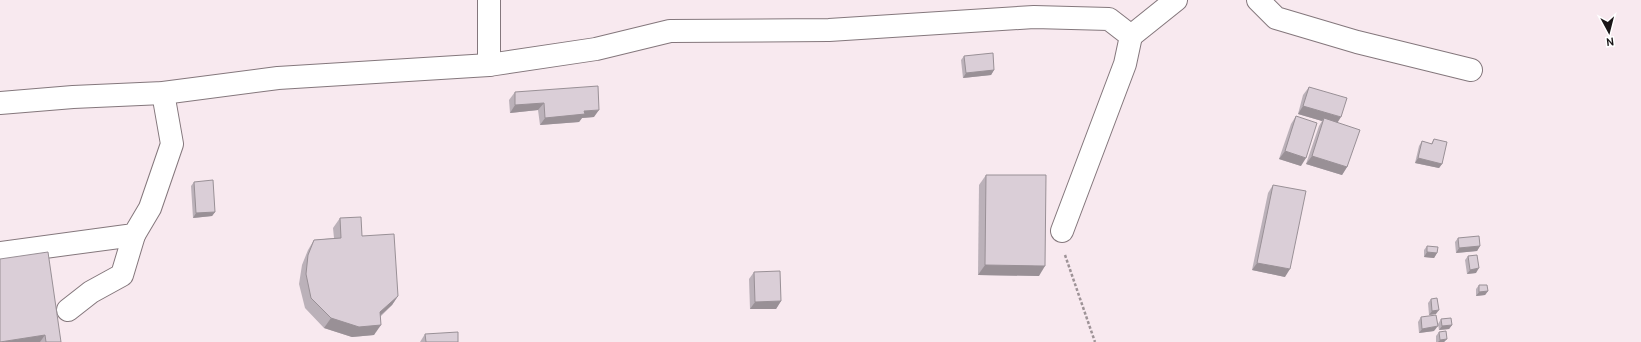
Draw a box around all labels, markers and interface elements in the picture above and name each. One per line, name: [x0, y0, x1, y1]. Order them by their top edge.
north arrow: [1589, 12, 1629, 52]
text: N: [1606, 35, 1615, 49]

